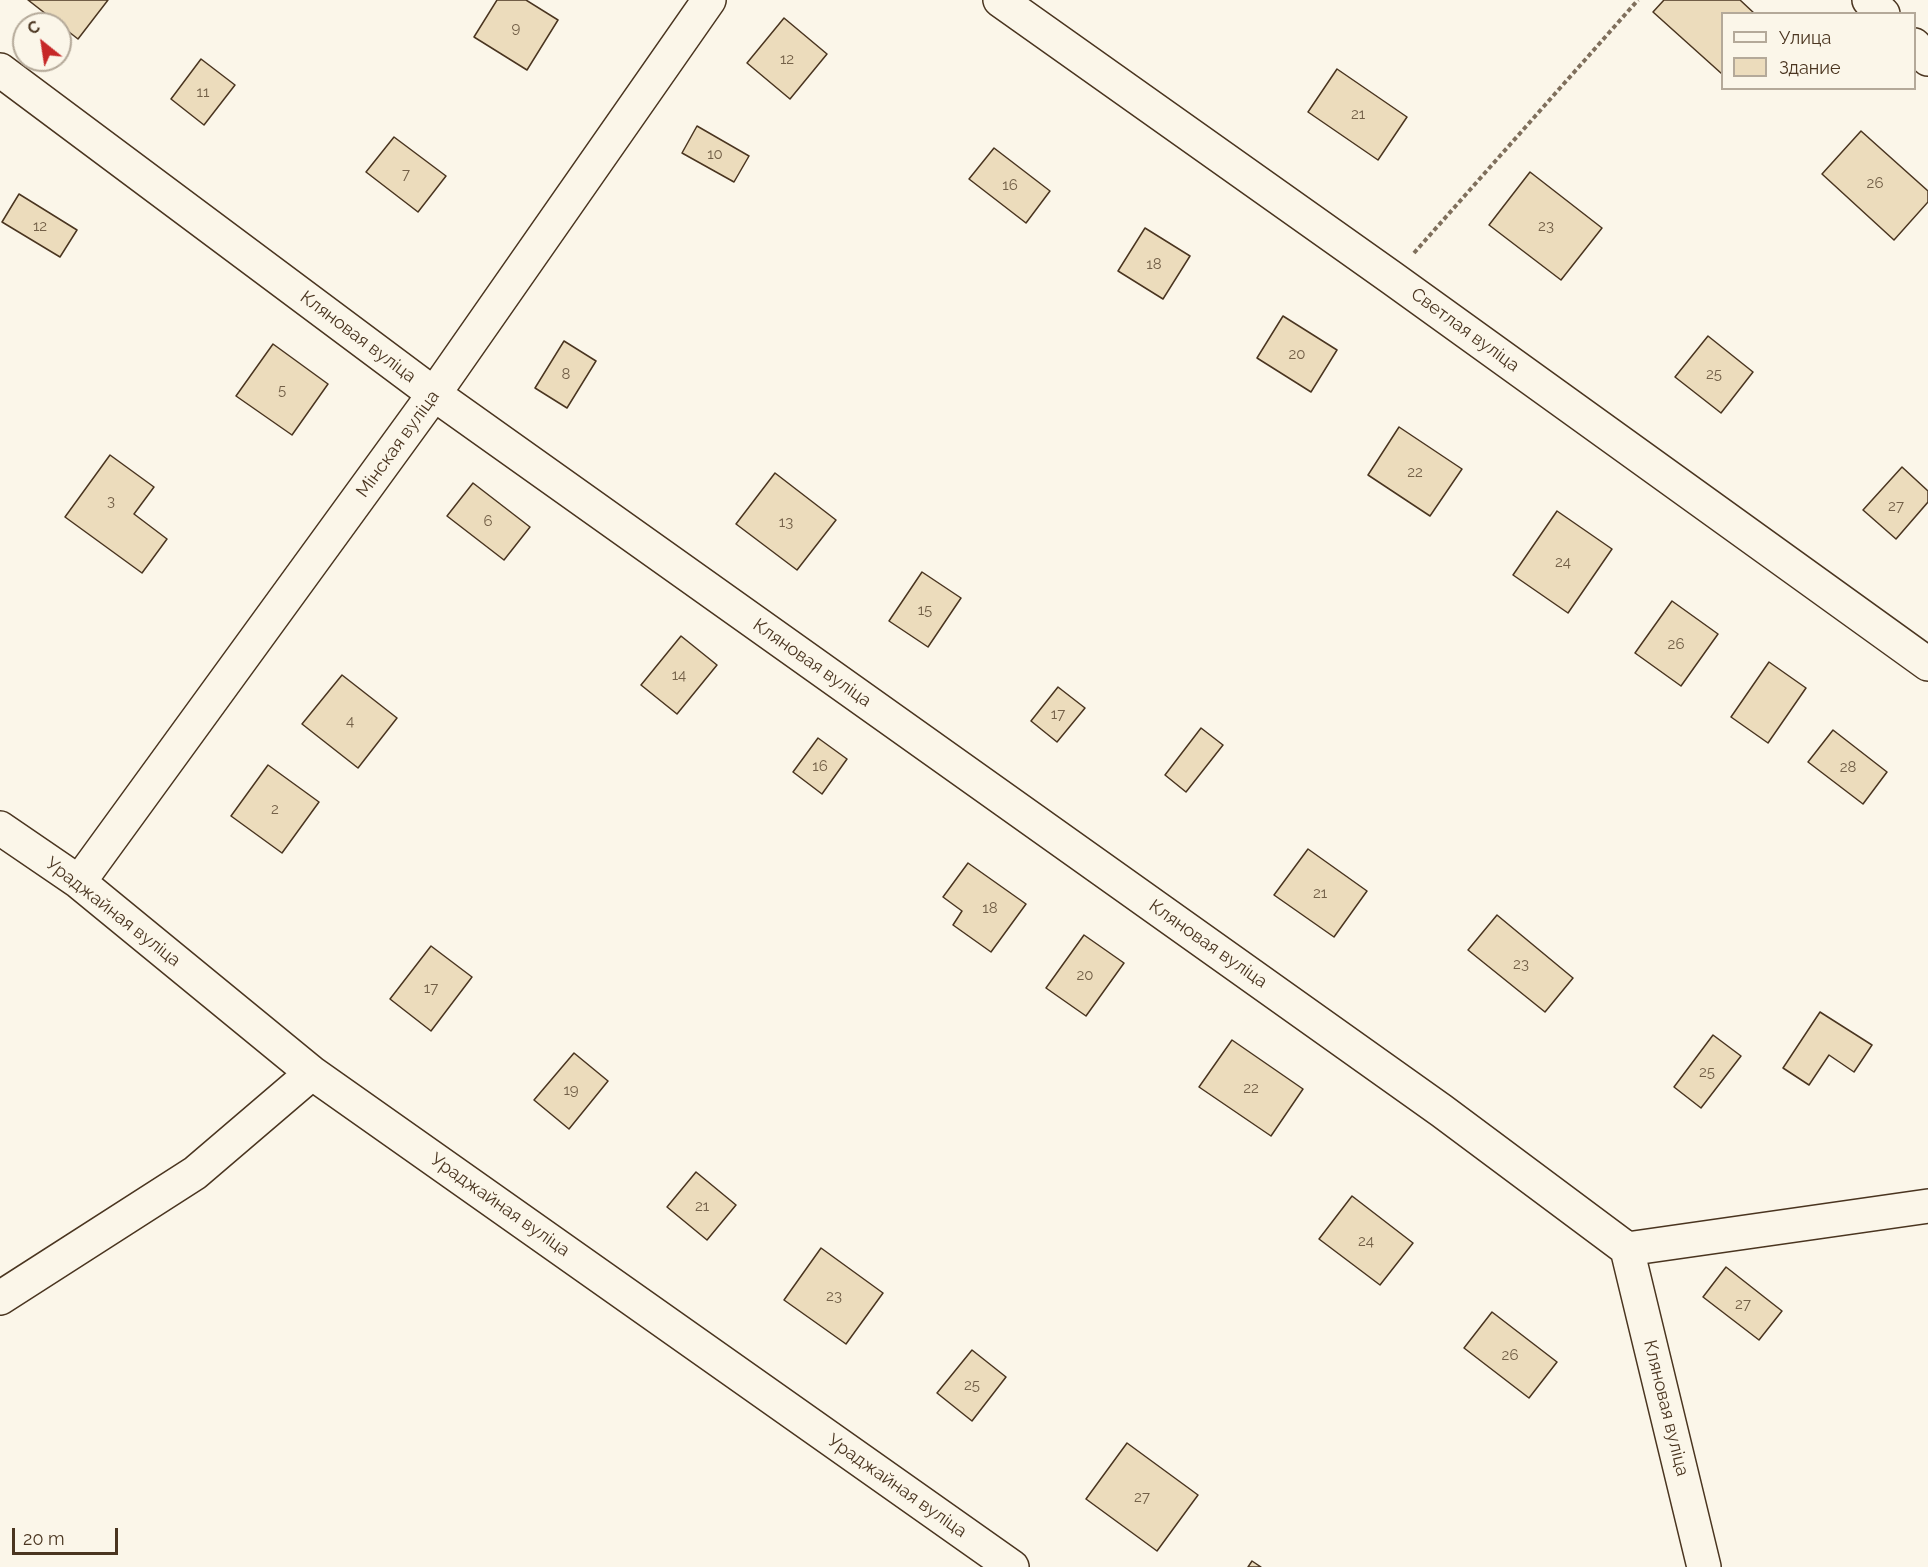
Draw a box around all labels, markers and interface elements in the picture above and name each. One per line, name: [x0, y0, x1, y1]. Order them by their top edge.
north arrow: [12, 12, 72, 72]
legend: [1721, 12, 1916, 90]
text: С: [24, 17, 43, 39]
house number: 9: [512, 19, 520, 37]
text: Улица: [1779, 27, 1831, 48]
house number: 12: [780, 50, 794, 68]
text: Здание: [1779, 57, 1841, 78]
house number: 11: [197, 83, 209, 101]
house number: 21: [1351, 105, 1365, 123]
house number: 10: [707, 145, 723, 163]
house number: 7: [402, 165, 410, 183]
house number: 26: [1867, 174, 1883, 192]
house number: 16: [1002, 176, 1018, 194]
house number: 12: [33, 217, 47, 235]
house number: 23: [1538, 217, 1554, 235]
house number: 18: [1146, 255, 1162, 273]
street label: Светлая вуліца: [1407, 283, 1523, 377]
street label: Кляновая вуліца: [296, 286, 420, 388]
house number: 20: [1289, 345, 1305, 363]
house number: 8: [562, 365, 570, 383]
house number: 25: [1706, 365, 1722, 383]
house number: 5: [278, 381, 286, 399]
street label: Мінская вуліца: [352, 386, 444, 502]
house number: 22: [1407, 463, 1423, 481]
house number: 3: [107, 492, 115, 510]
house number: 27: [1888, 497, 1904, 515]
house number: 6: [483, 512, 493, 530]
house number: 13: [779, 513, 793, 531]
house number: 24: [1555, 553, 1571, 571]
house number: 15: [918, 601, 932, 619]
street label: Кляновая вуліца: [749, 614, 875, 712]
house number: 26: [1668, 635, 1684, 653]
house number: 14: [672, 666, 686, 684]
house number: 17: [1051, 705, 1065, 723]
house number: 4: [346, 712, 354, 730]
house number: 16: [812, 757, 828, 775]
house number: 28: [1840, 758, 1856, 776]
house number: 2: [271, 800, 279, 818]
street label: Ураджайная вуліца: [41, 853, 185, 971]
house number: 21: [1313, 884, 1327, 902]
street label: Кляновая вуліца: [1145, 895, 1271, 993]
house number: 18: [982, 899, 998, 917]
house number: 23: [1513, 955, 1529, 973]
house number: 20: [1077, 966, 1093, 984]
house number: 17: [424, 979, 438, 997]
house number: 25: [1699, 1063, 1715, 1081]
house number: 22: [1243, 1079, 1259, 1097]
house number: 19: [563, 1081, 579, 1099]
street label: Ураджайная вуліца: [426, 1149, 574, 1261]
house number: 21: [695, 1197, 709, 1215]
house number: 24: [1358, 1232, 1374, 1250]
house number: 23: [826, 1287, 842, 1305]
house number: 27: [1735, 1295, 1751, 1313]
street label: Кляновая вуліца: [1639, 1338, 1693, 1478]
house number: 26: [1502, 1346, 1518, 1364]
house number: 25: [964, 1376, 980, 1394]
street label: Ураджайная вуліца: [823, 1430, 971, 1542]
house number: 27: [1134, 1488, 1150, 1506]
scale bar: [15, 1516, 122, 1554]
text: 20 m: [23, 1528, 65, 1549]

